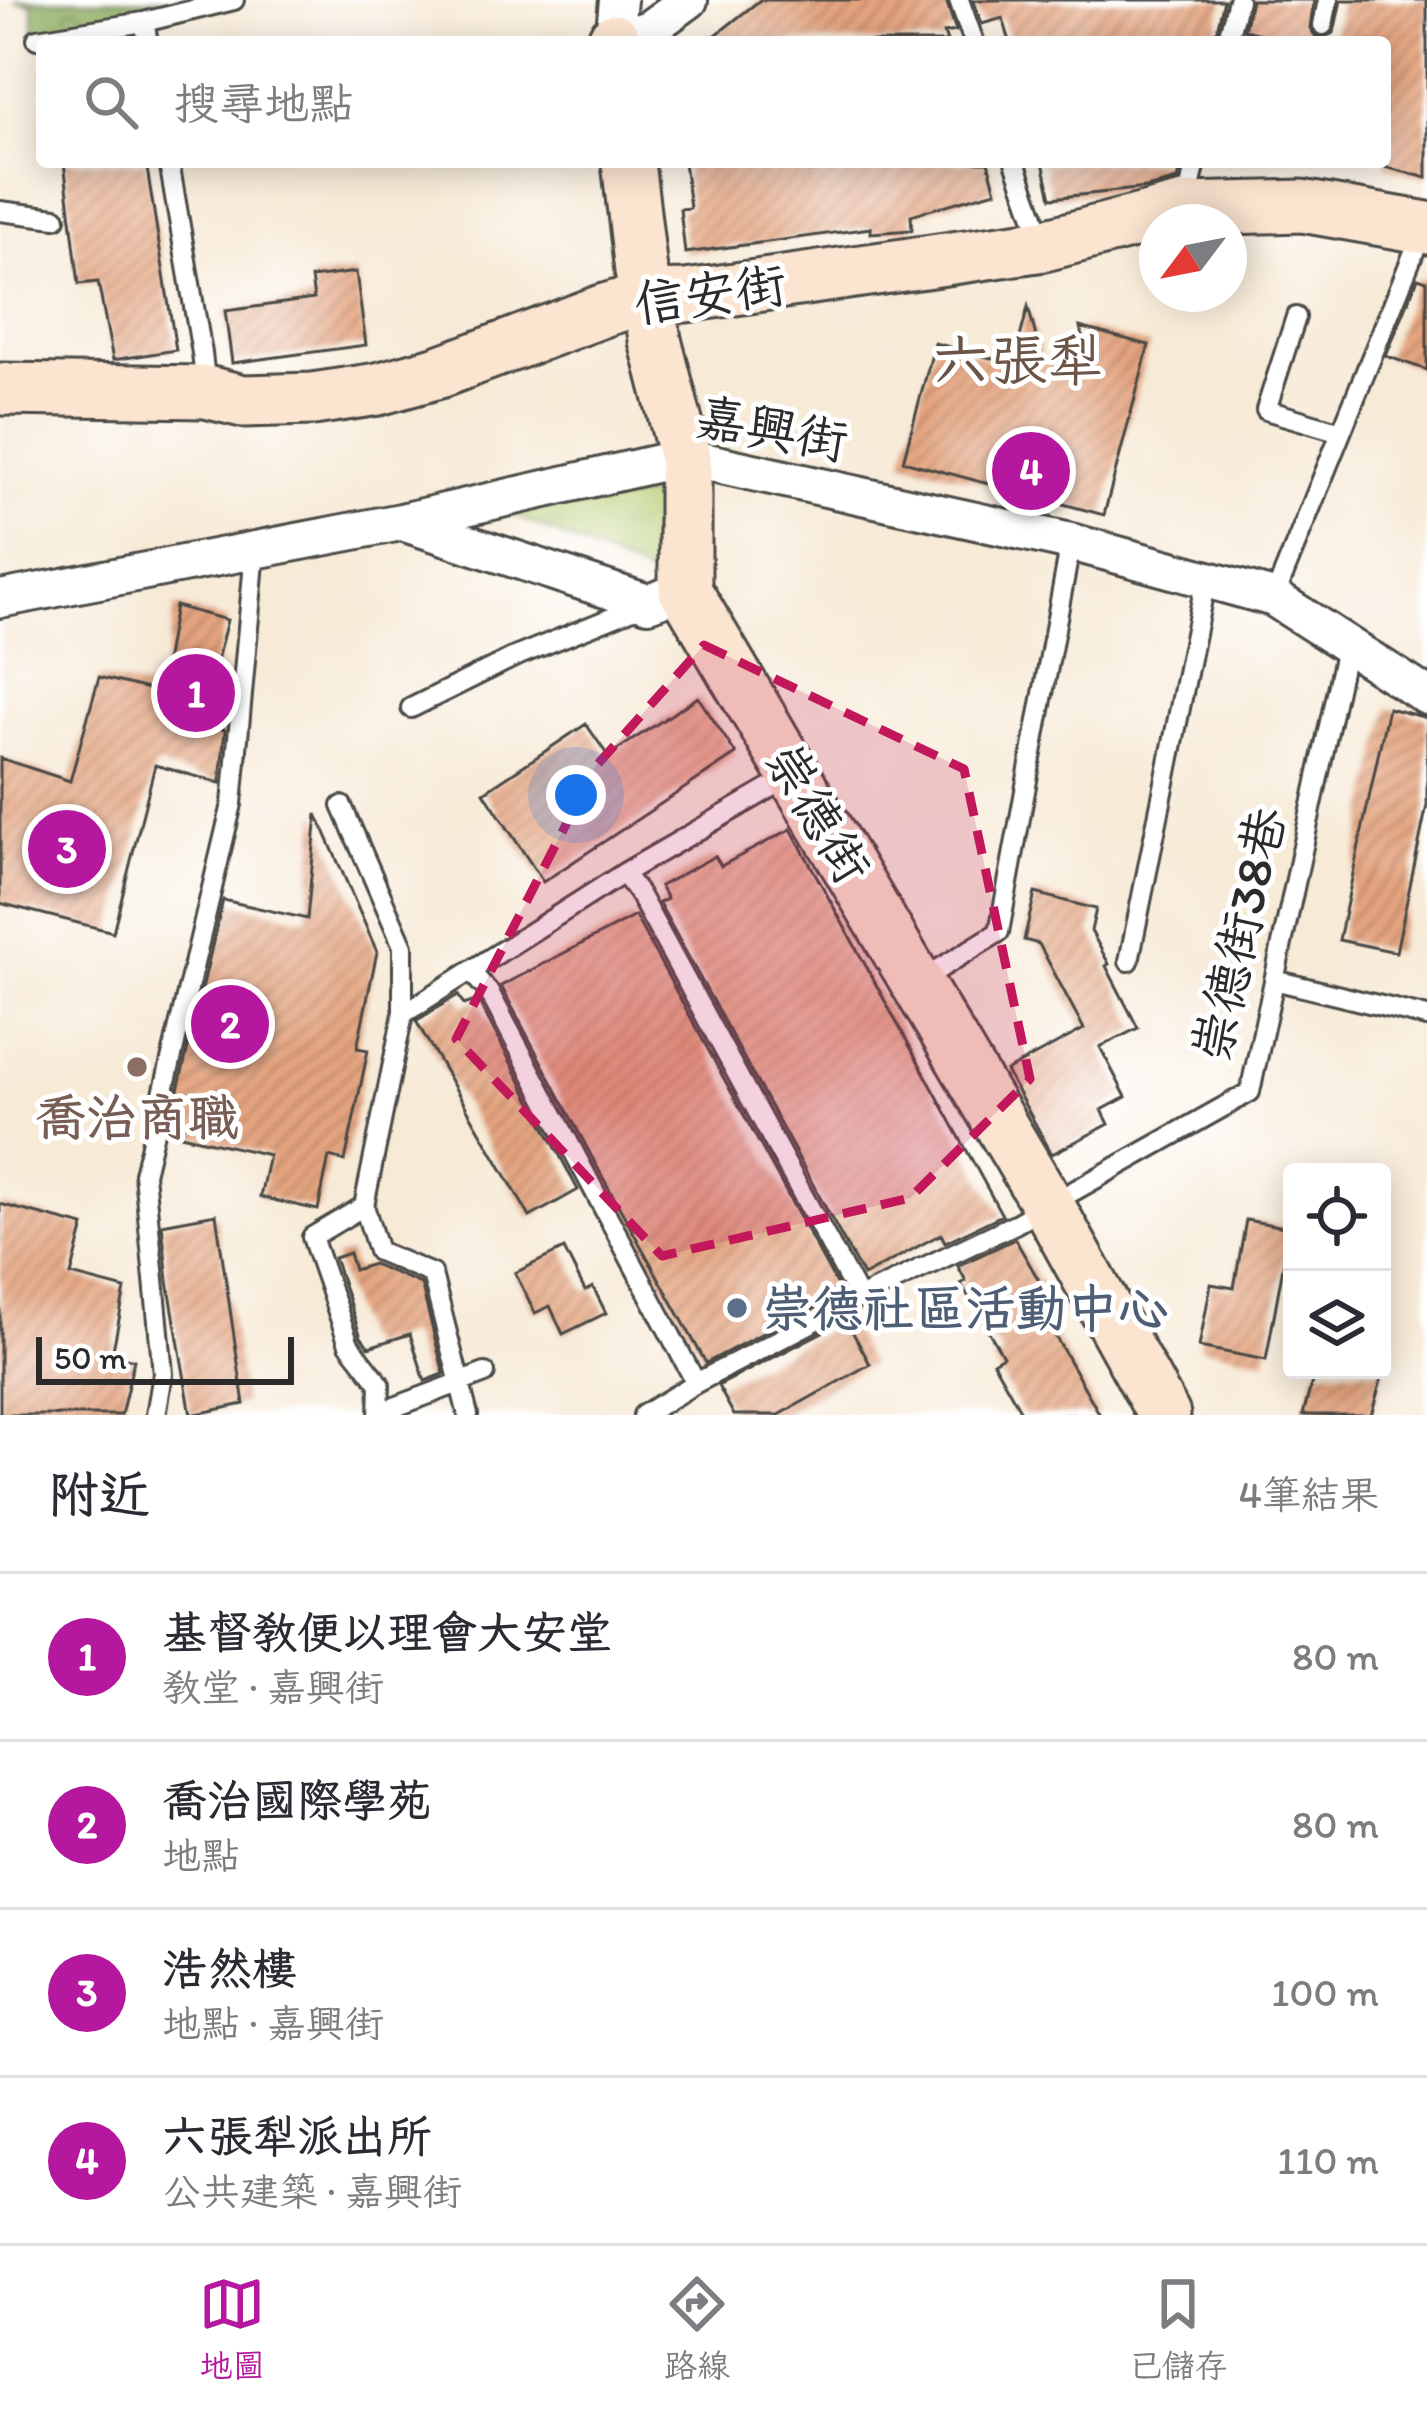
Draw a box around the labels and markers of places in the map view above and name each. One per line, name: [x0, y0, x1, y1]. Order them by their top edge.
pin: 4: [992, 426, 1070, 516]
pin: 1: [157, 648, 235, 738]
pin: 3: [28, 804, 106, 894]
pin: 2: [191, 979, 269, 1069]
marker: 喬治商職: [124, 1054, 150, 1080]
place label: 喬治商職: [35, 1087, 239, 1148]
place label: 崇德社區活動中心: [761, 1278, 1169, 1339]
marker: 崇德社區活動中心: [724, 1295, 750, 1321]

